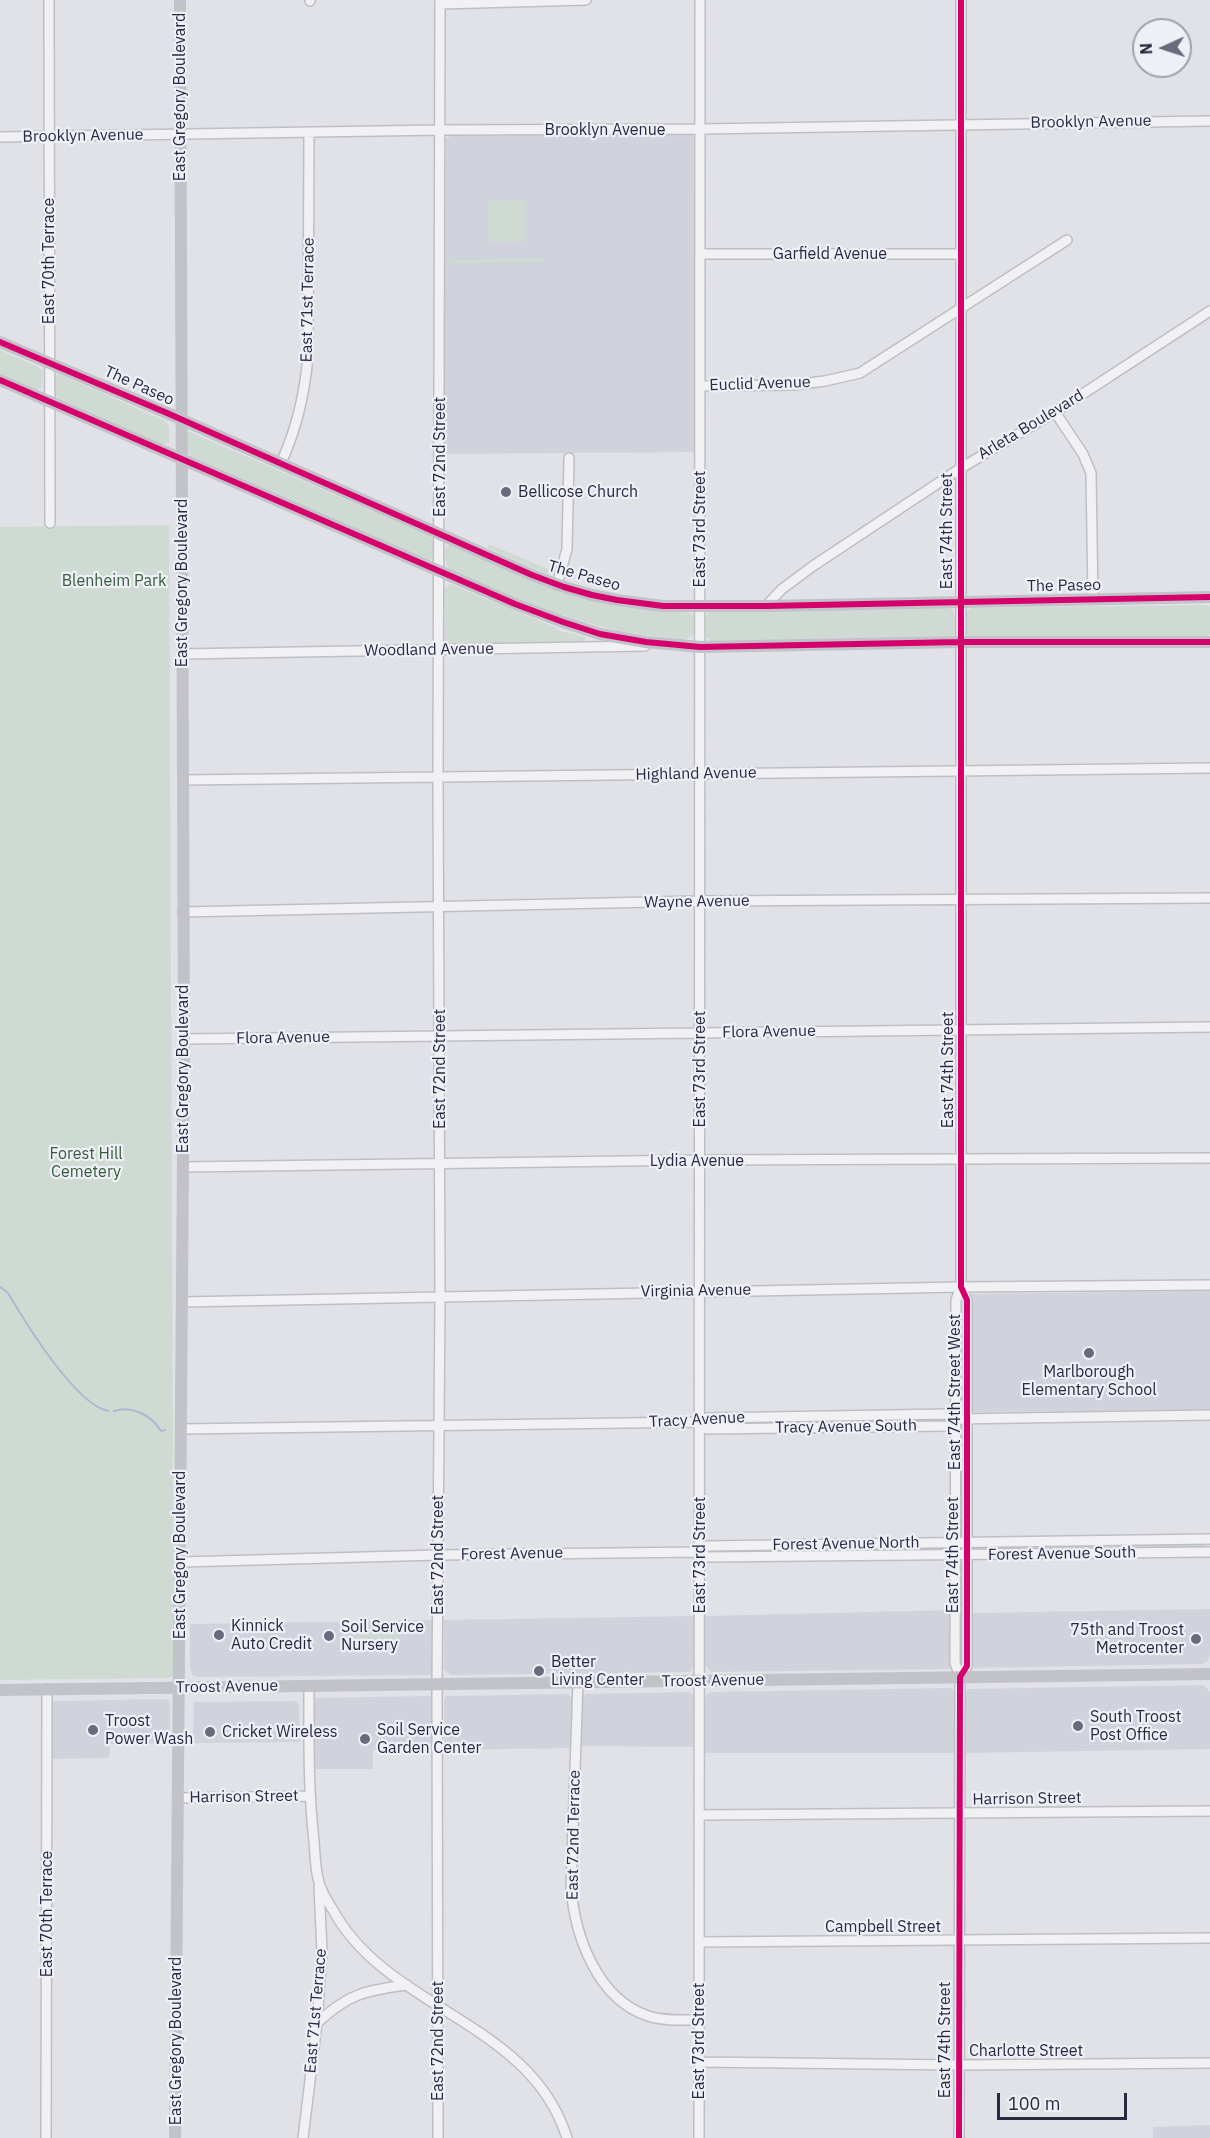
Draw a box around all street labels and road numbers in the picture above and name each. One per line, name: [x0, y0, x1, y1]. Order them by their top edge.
street label: East Gregory Boulevard: [170, 13, 190, 181]
street label: Brooklyn Avenue: [1030, 111, 1152, 133]
street label: Brooklyn Avenue: [544, 120, 666, 140]
street label: Brooklyn Avenue: [22, 125, 144, 147]
street label: East 70th Terrace: [39, 198, 59, 324]
street label: East 71st Terrace: [297, 237, 319, 363]
street label: Garfield Avenue: [773, 244, 887, 264]
street label: The Paseo: [101, 362, 177, 410]
street label: Euclid Avenue: [709, 373, 811, 395]
street label: Arleta Boulevard: [975, 386, 1087, 464]
street label: East 72nd Street: [430, 397, 450, 517]
street label: East 73rd Street: [690, 471, 710, 587]
street label: East 74th Street: [937, 473, 957, 589]
street label: East Gregory Boulevard: [172, 499, 192, 667]
street label: The Paseo: [546, 557, 622, 595]
street label: The Paseo: [1027, 576, 1101, 596]
street label: Woodland Avenue: [364, 639, 494, 661]
street label: Highland Avenue: [635, 763, 757, 785]
street label: Wayne Avenue: [644, 891, 750, 913]
street label: East Gregory Boulevard: [173, 985, 193, 1153]
street label: East 72nd Street: [430, 1009, 450, 1129]
street label: East 73rd Street: [690, 1011, 710, 1127]
street label: East 74th Street: [938, 1012, 958, 1128]
street label: Flora Avenue: [722, 1022, 816, 1042]
street label: Flora Avenue: [236, 1028, 330, 1048]
street label: Lydia Avenue: [650, 1151, 744, 1171]
street label: Virginia Avenue: [641, 1280, 751, 1302]
street label: East 74th Street West: [945, 1314, 965, 1470]
street label: Tracy Avenue: [649, 1408, 745, 1432]
street label: Tracy Avenue South: [775, 1416, 917, 1438]
street label: East Gregory Boulevard: [170, 1471, 190, 1639]
street label: East 72nd Street: [428, 1495, 448, 1615]
street label: East 73rd Street: [690, 1497, 710, 1613]
street label: East 74th Street: [943, 1497, 963, 1613]
street label: Forest Avenue North: [772, 1533, 920, 1555]
street label: Forest Avenue South: [988, 1543, 1136, 1565]
street label: Forest Avenue: [461, 1544, 563, 1564]
street label: Troost Avenue: [662, 1671, 764, 1691]
street label: Troost Avenue: [176, 1677, 278, 1697]
street label: East 72nd Terrace: [563, 1770, 585, 1900]
street label: Harrison Street: [189, 1786, 299, 1808]
street label: Harrison Street: [972, 1788, 1082, 1810]
street label: East 70th Terrace: [37, 1851, 57, 1977]
street label: Campbell Street: [825, 1917, 941, 1937]
street label: East 71st Terrace: [301, 1948, 331, 2074]
street label: East Gregory Boulevard: [166, 1957, 186, 2125]
street label: East 72nd Street: [428, 1981, 448, 2101]
street label: East 74th Street: [935, 1982, 955, 2098]
street label: East 73rd Street: [689, 1983, 709, 2099]
street label: Charlotte Street: [969, 2041, 1083, 2061]

